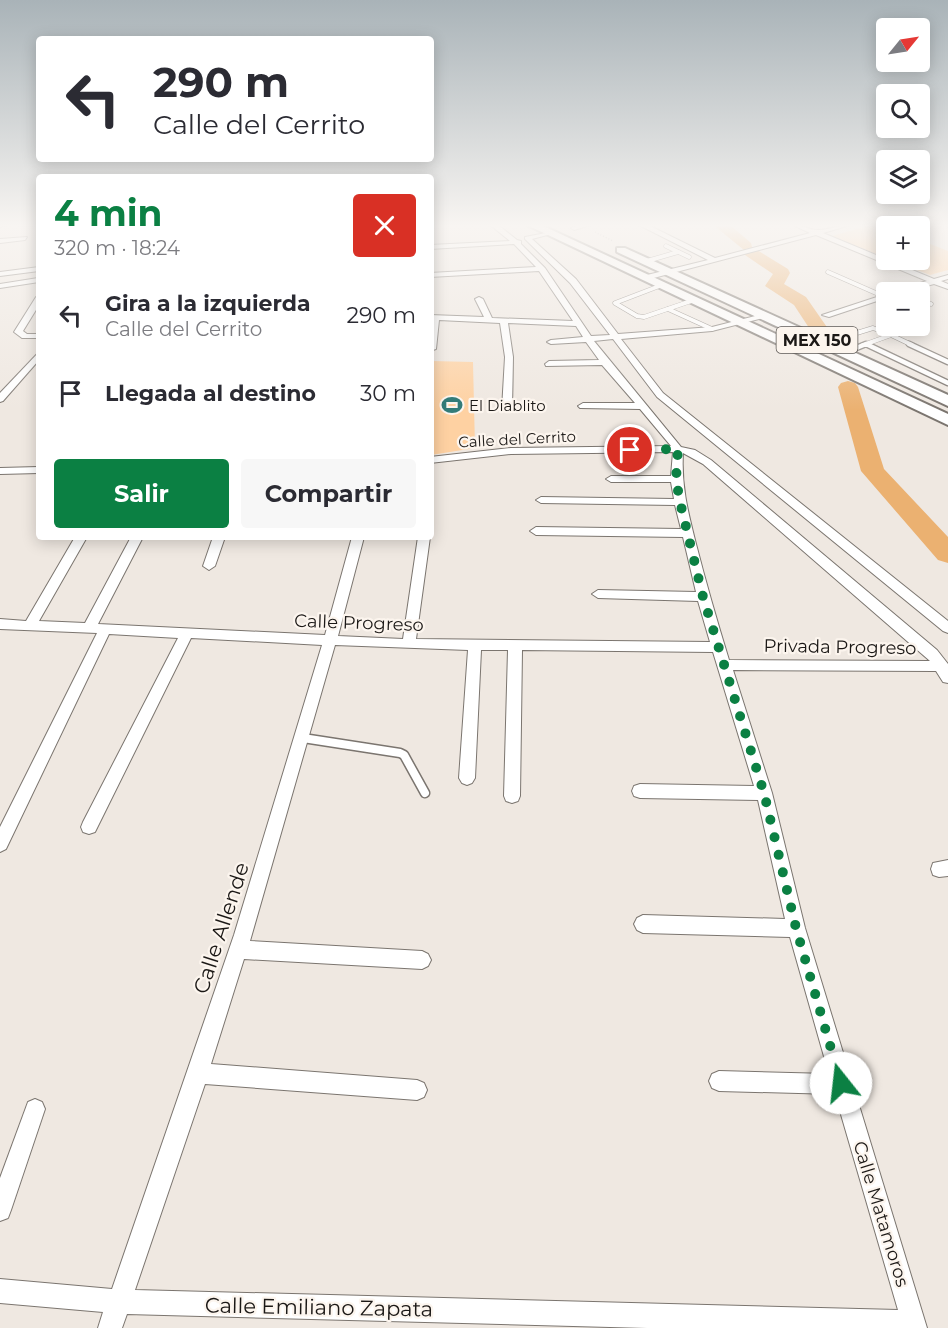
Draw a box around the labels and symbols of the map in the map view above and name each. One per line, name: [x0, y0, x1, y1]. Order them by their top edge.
north arrow: [876, 18, 930, 72]
road number: MEX 150: [776, 327, 858, 353]
sports icon: El Diablito: [440, 393, 464, 417]
place label: El Diablito: [469, 396, 546, 415]
pin: [604, 424, 655, 475]
street label: Calle del Cerrito: [458, 426, 576, 452]
street label: Calle Progreso: [294, 610, 424, 636]
street label: Privada Progreso: [763, 635, 917, 659]
street label: Calle Allende: [188, 859, 254, 997]
position arrow: [809, 1051, 873, 1115]
street label: Calle Matamoros: [848, 1138, 914, 1290]
street label: Calle Emiliano Zapata: [205, 1293, 433, 1321]

